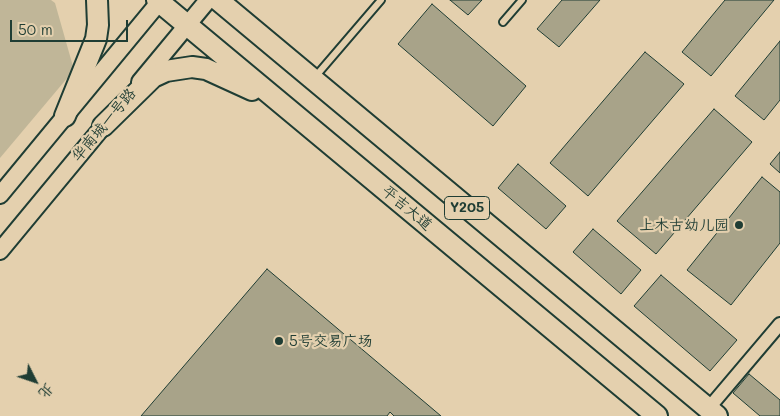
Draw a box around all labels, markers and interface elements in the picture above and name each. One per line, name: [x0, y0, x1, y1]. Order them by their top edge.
scale bar: [12, 10, 130, 42]
text: 50 m: [18, 19, 53, 39]
street label: 华南城一号路: [68, 85, 140, 165]
street label: 平吉大道: [378, 182, 436, 234]
road number: Y205: [444, 197, 490, 220]
place label: 上木古幼儿园: [639, 216, 729, 234]
marker: 上木古幼儿园: [733, 219, 745, 231]
place label: 5号交易广场: [289, 332, 373, 350]
marker: 5号交易广场: [273, 335, 285, 347]
north arrow: [10, 356, 60, 406]
text: 北: [35, 380, 58, 403]

